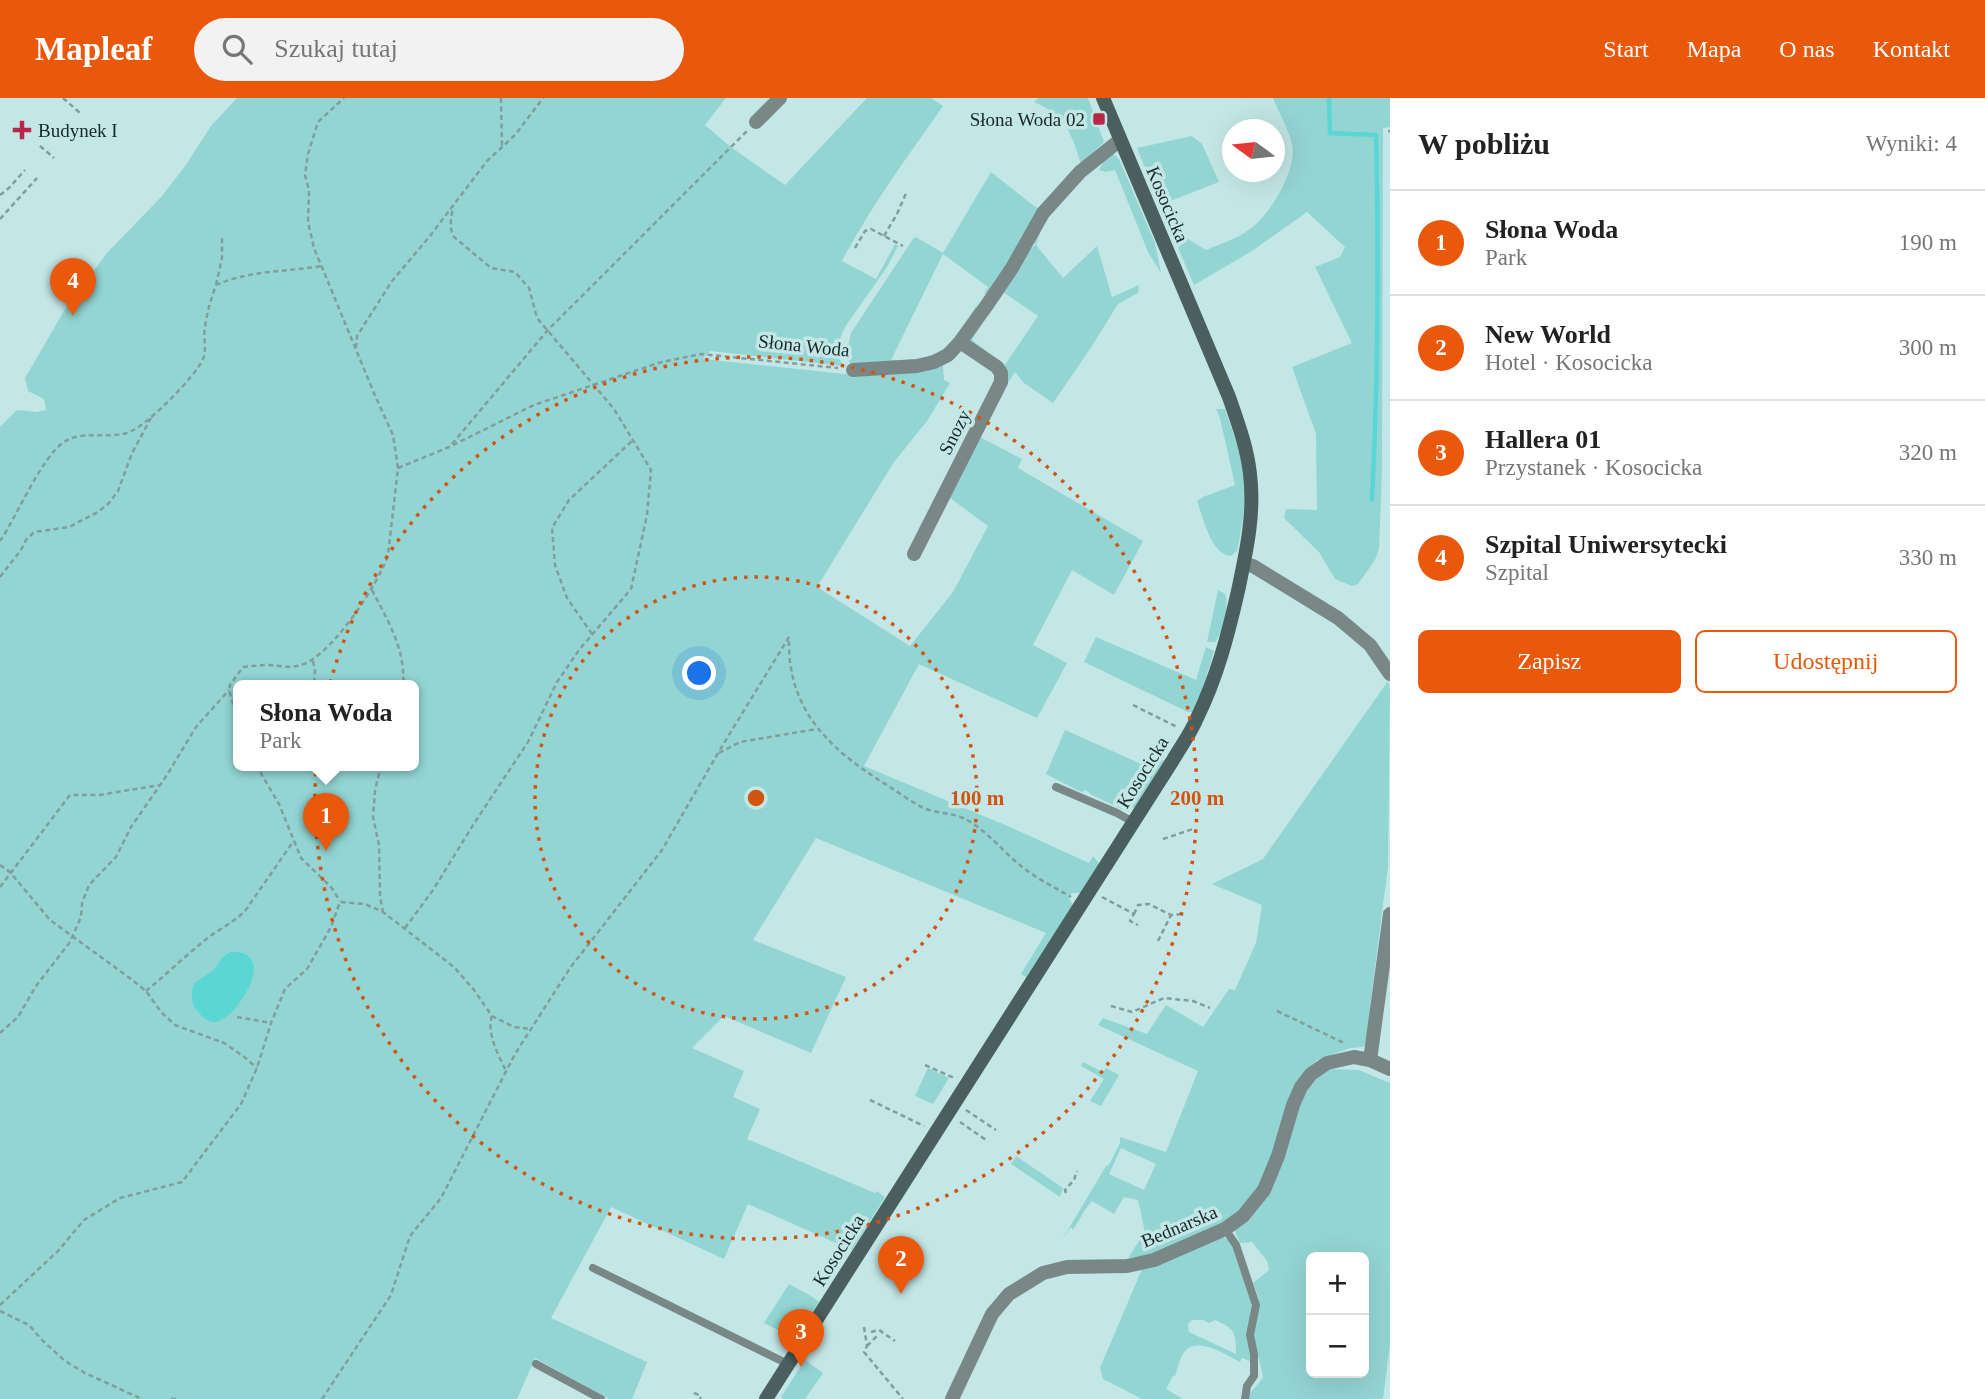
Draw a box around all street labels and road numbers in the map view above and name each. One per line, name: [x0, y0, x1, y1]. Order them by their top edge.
street label: Kosocicka: [1142, 163, 1193, 246]
street label: Słona Woda: [757, 330, 851, 361]
street label: Snozy: [934, 406, 975, 458]
street label: Kosocicka: [1112, 732, 1173, 812]
street label: Bednarska: [1138, 1201, 1221, 1252]
street label: Kosocicka: [808, 1210, 869, 1290]

